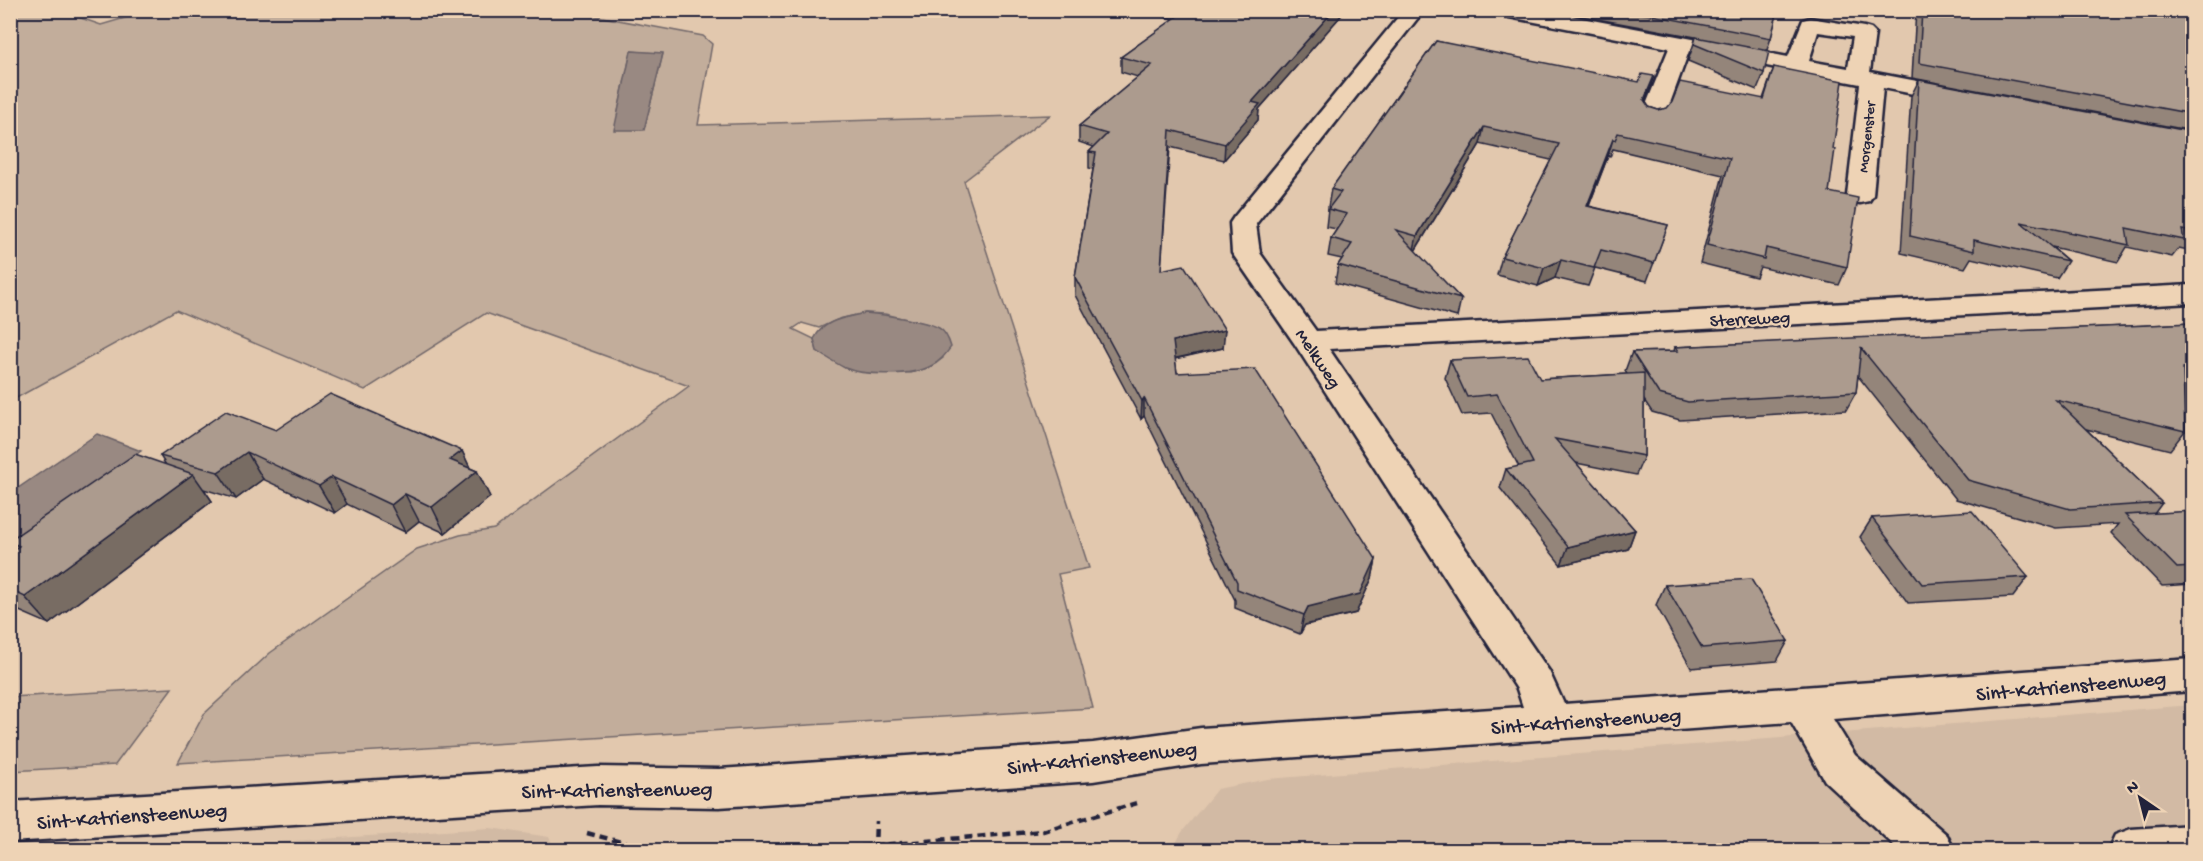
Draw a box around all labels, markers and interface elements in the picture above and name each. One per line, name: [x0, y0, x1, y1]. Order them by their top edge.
street label: Morgenster: [1855, 99, 1881, 174]
street label: Sterreweg: [1709, 308, 1791, 333]
street label: Melkweg: [1289, 326, 1344, 393]
street label: Sint-Katriensteenweg: [1975, 668, 2168, 709]
street label: Sint-Katriensteenweg: [1490, 704, 1682, 743]
street label: Sint-Katriensteenweg: [1006, 738, 1199, 783]
north arrow: [2110, 768, 2170, 828]
text: N: [2124, 777, 2144, 799]
street label: Sint-Katriensteenweg: [521, 778, 713, 807]
street label: Sint-Katriensteenweg: [36, 799, 228, 838]

